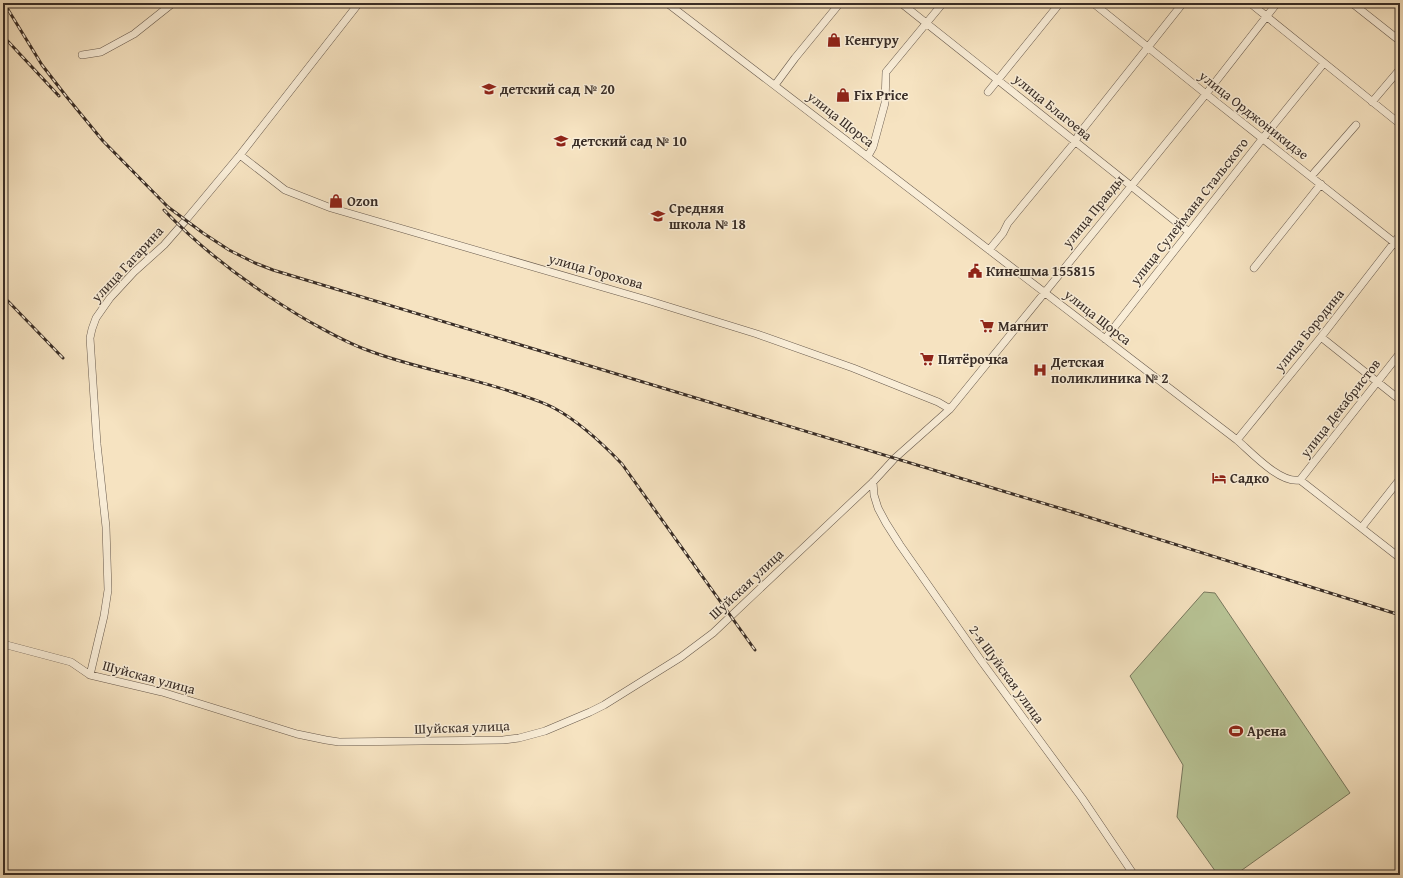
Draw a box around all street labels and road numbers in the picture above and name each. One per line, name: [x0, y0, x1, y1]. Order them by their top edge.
street label: улица Орджоникидзе: [1194, 65, 1313, 164]
street label: улица Благоева: [1009, 68, 1097, 145]
street label: улица Щорса: [802, 86, 879, 152]
street label: улица Сулеймана Стальского: [1125, 133, 1253, 290]
street label: улица Правды: [1057, 170, 1129, 252]
street label: улица Гагарина: [86, 221, 168, 307]
street label: улица Горохова: [546, 248, 646, 294]
street label: улица Щорса: [1059, 284, 1136, 350]
street label: улица Бородина: [1269, 284, 1349, 376]
street label: улица Декабристов: [1294, 354, 1385, 462]
street label: Шуйская улица: [704, 544, 788, 624]
street label: 2-я Шуйская улица: [965, 621, 1050, 727]
street label: Шуйская улица: [100, 655, 198, 699]
street label: Шуйская улица: [414, 715, 510, 739]

